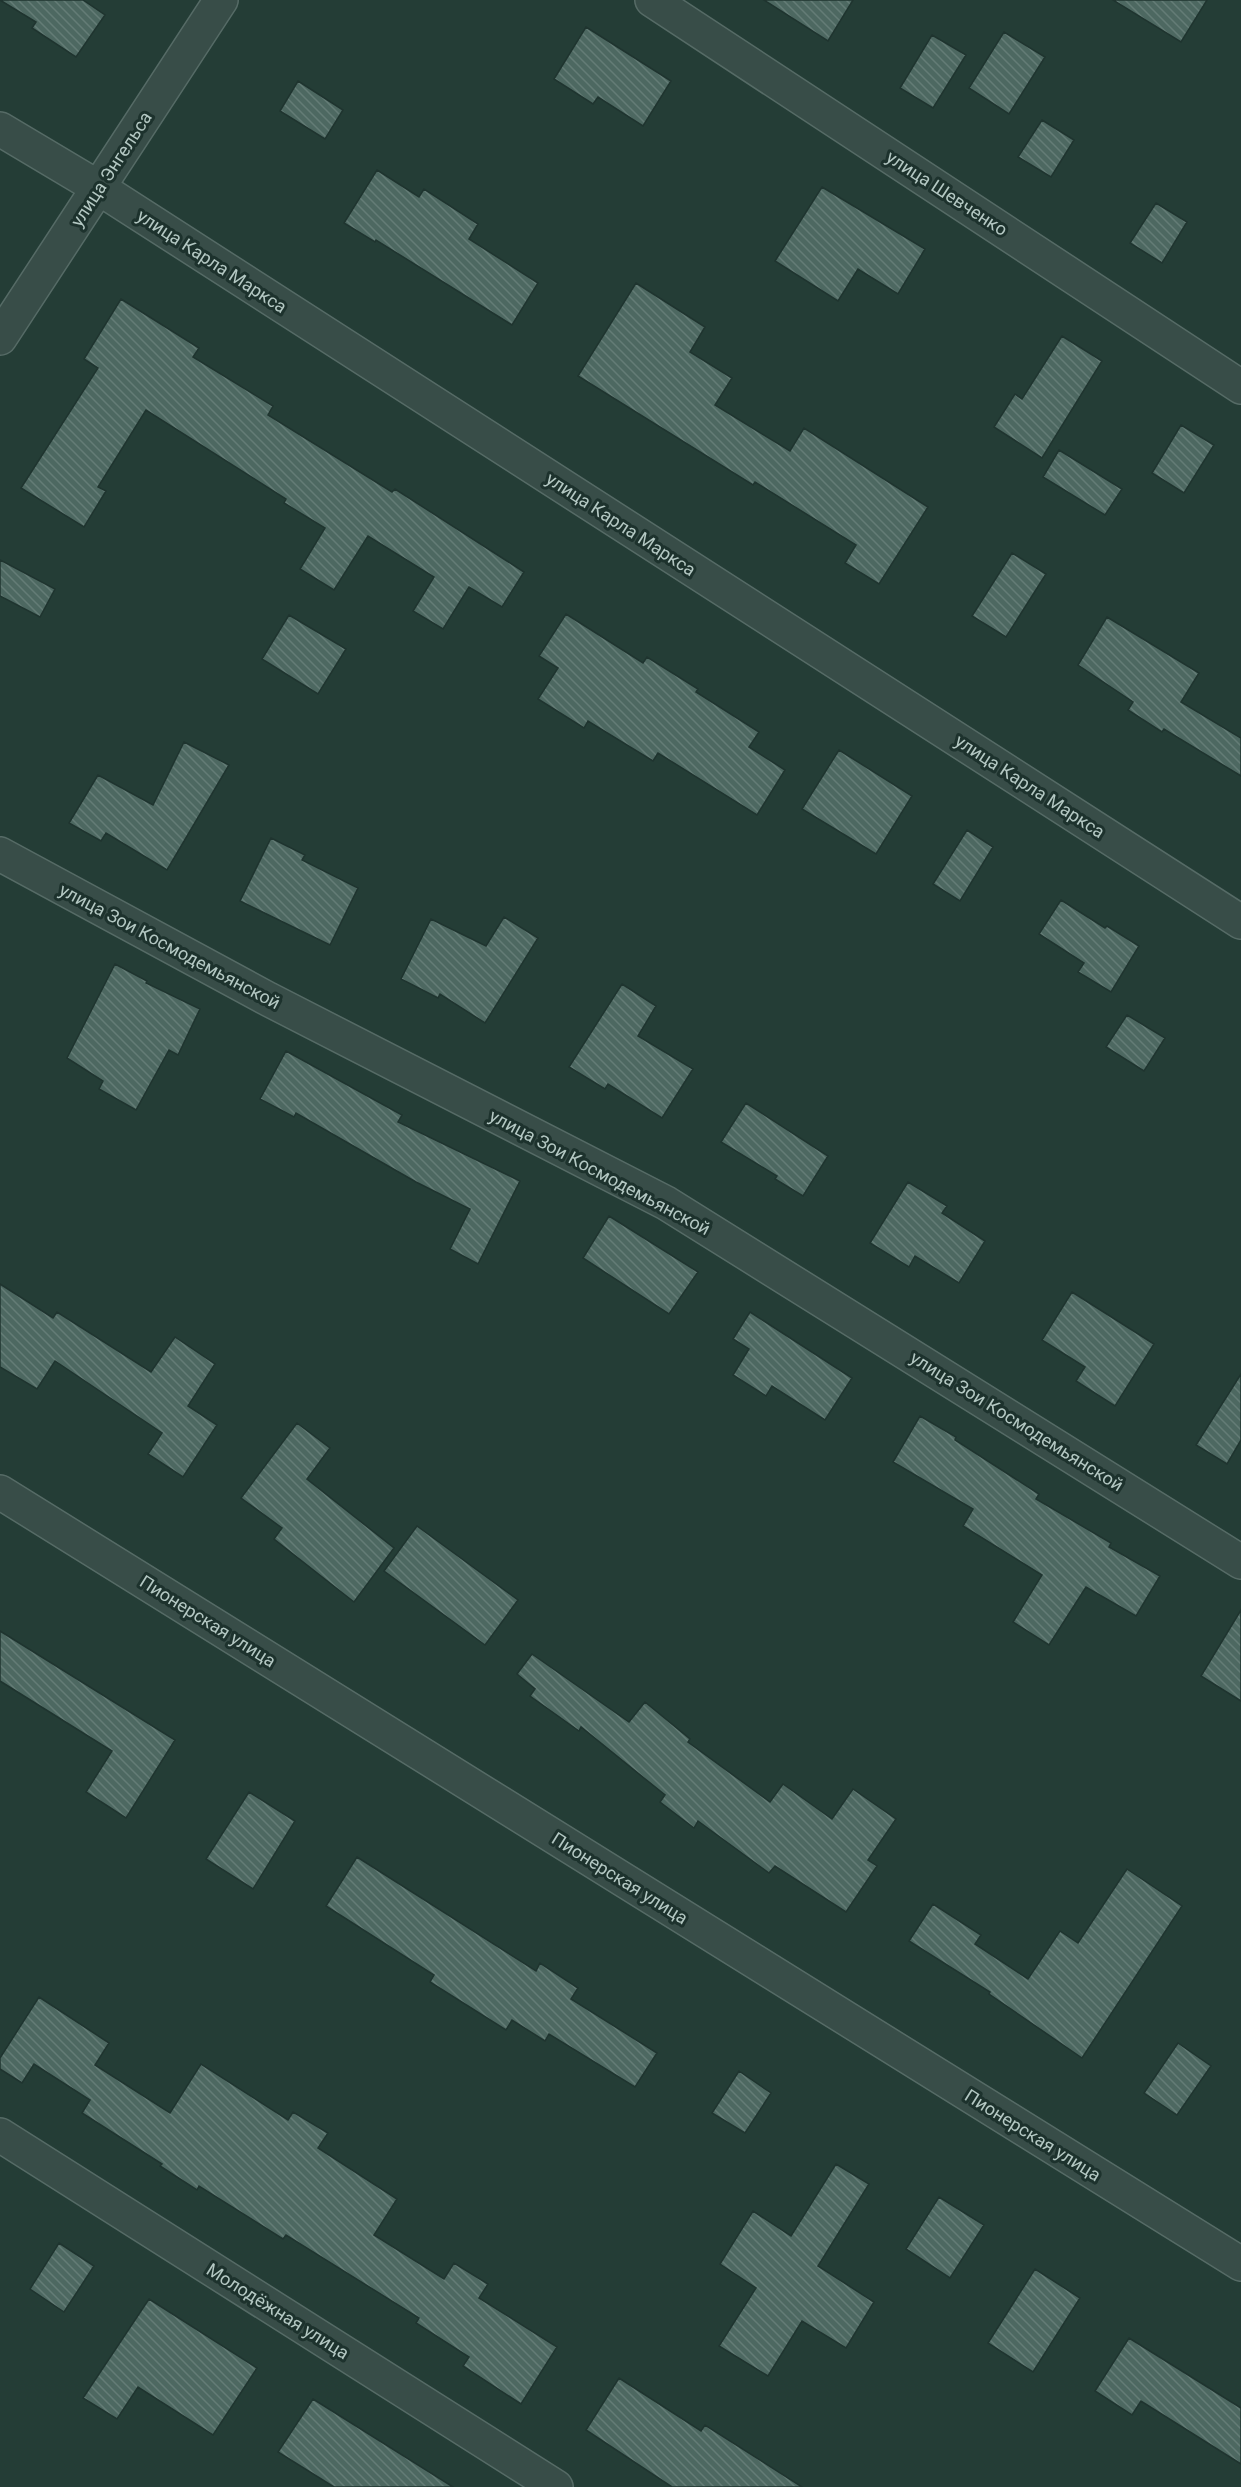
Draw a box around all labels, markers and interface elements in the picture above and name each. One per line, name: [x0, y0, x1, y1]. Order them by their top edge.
street label: улица Энгельса: [66, 108, 156, 230]
street label: улица Шевченко: [882, 146, 1012, 240]
street label: улица Карла Маркса: [133, 205, 291, 317]
street label: улица Карла Маркса: [542, 468, 700, 580]
street label: улица Карла Маркса: [951, 730, 1109, 842]
street label: улица Зои Космодемьянской: [56, 879, 284, 1013]
street label: улица Зои Космодемьянской: [486, 1105, 714, 1239]
street label: улица Зои Космодемьянской: [907, 1347, 1127, 1495]
street label: Пионерская улица: [136, 1571, 280, 1671]
street label: Пионерская улица: [548, 1828, 692, 1928]
street label: Пионерская улица: [961, 2085, 1105, 2185]
street label: Молодёжная улица: [203, 2259, 353, 2363]

